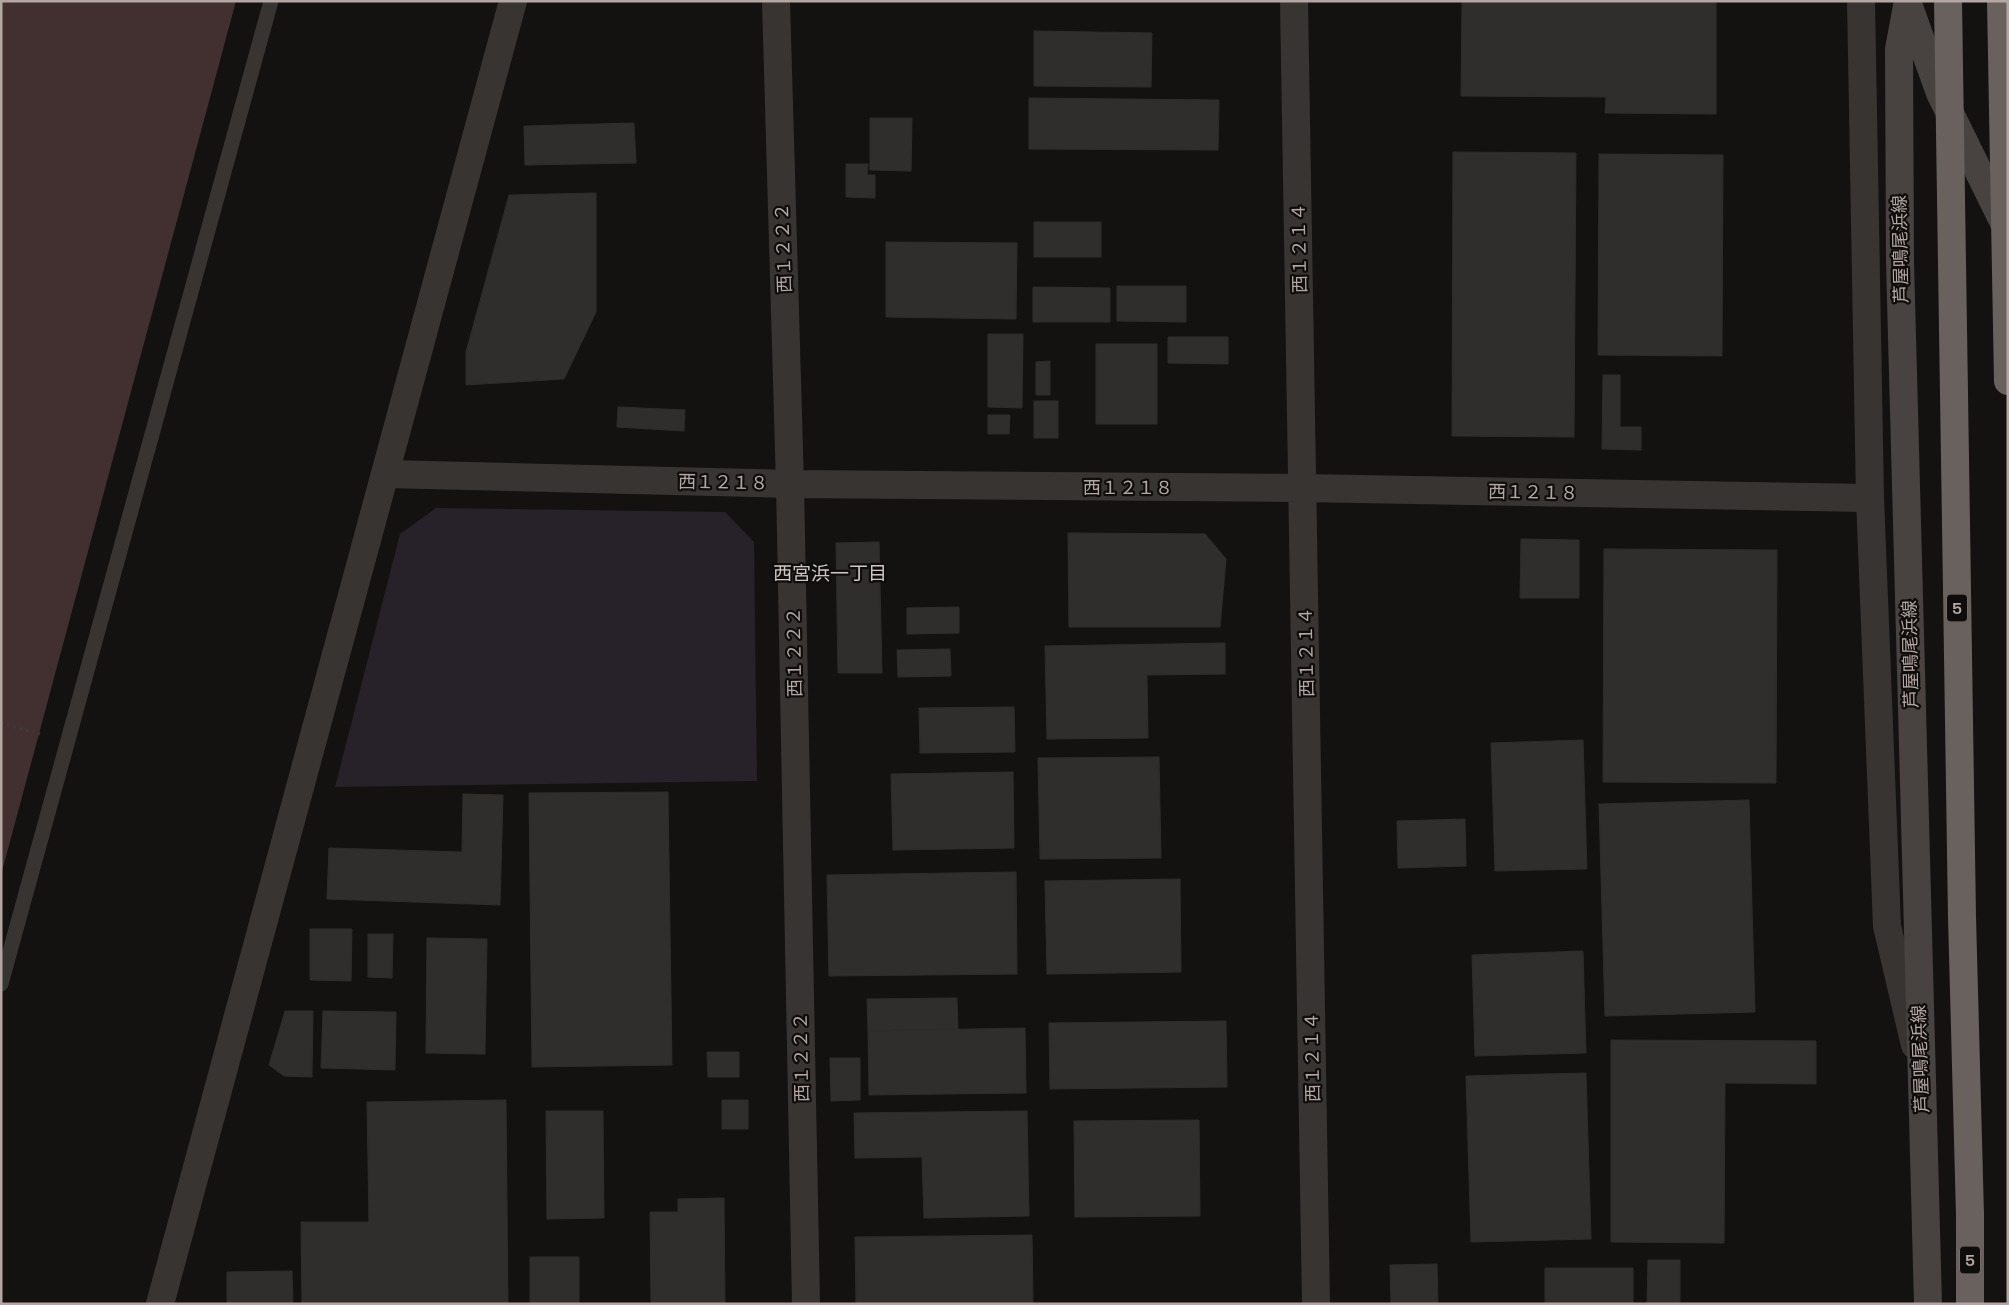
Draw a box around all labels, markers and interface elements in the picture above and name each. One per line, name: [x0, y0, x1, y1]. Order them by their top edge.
street label: 芦屋鳴尾浜線: [1888, 195, 1912, 303]
street label: 西１２２２: [770, 203, 796, 293]
street label: 西１２１４: [1287, 203, 1311, 293]
street label: 西１２１８: [678, 470, 768, 494]
street label: 西１２１８: [1083, 476, 1173, 499]
street label: 西１２１８: [1488, 480, 1578, 504]
district label: 西宮浜一丁目: [773, 561, 887, 586]
road number: 5: [1947, 594, 1967, 622]
street label: 芦屋鳴尾浜線: [1898, 600, 1922, 708]
street label: 西１２２２: [782, 607, 806, 697]
street label: 西１２１４: [1294, 607, 1318, 697]
street label: 芦屋鳴尾浜線: [1907, 1005, 1933, 1113]
street label: 西１２２２: [789, 1012, 813, 1102]
street label: 西１２１４: [1300, 1012, 1324, 1102]
road number: 5: [1960, 1246, 1980, 1274]

